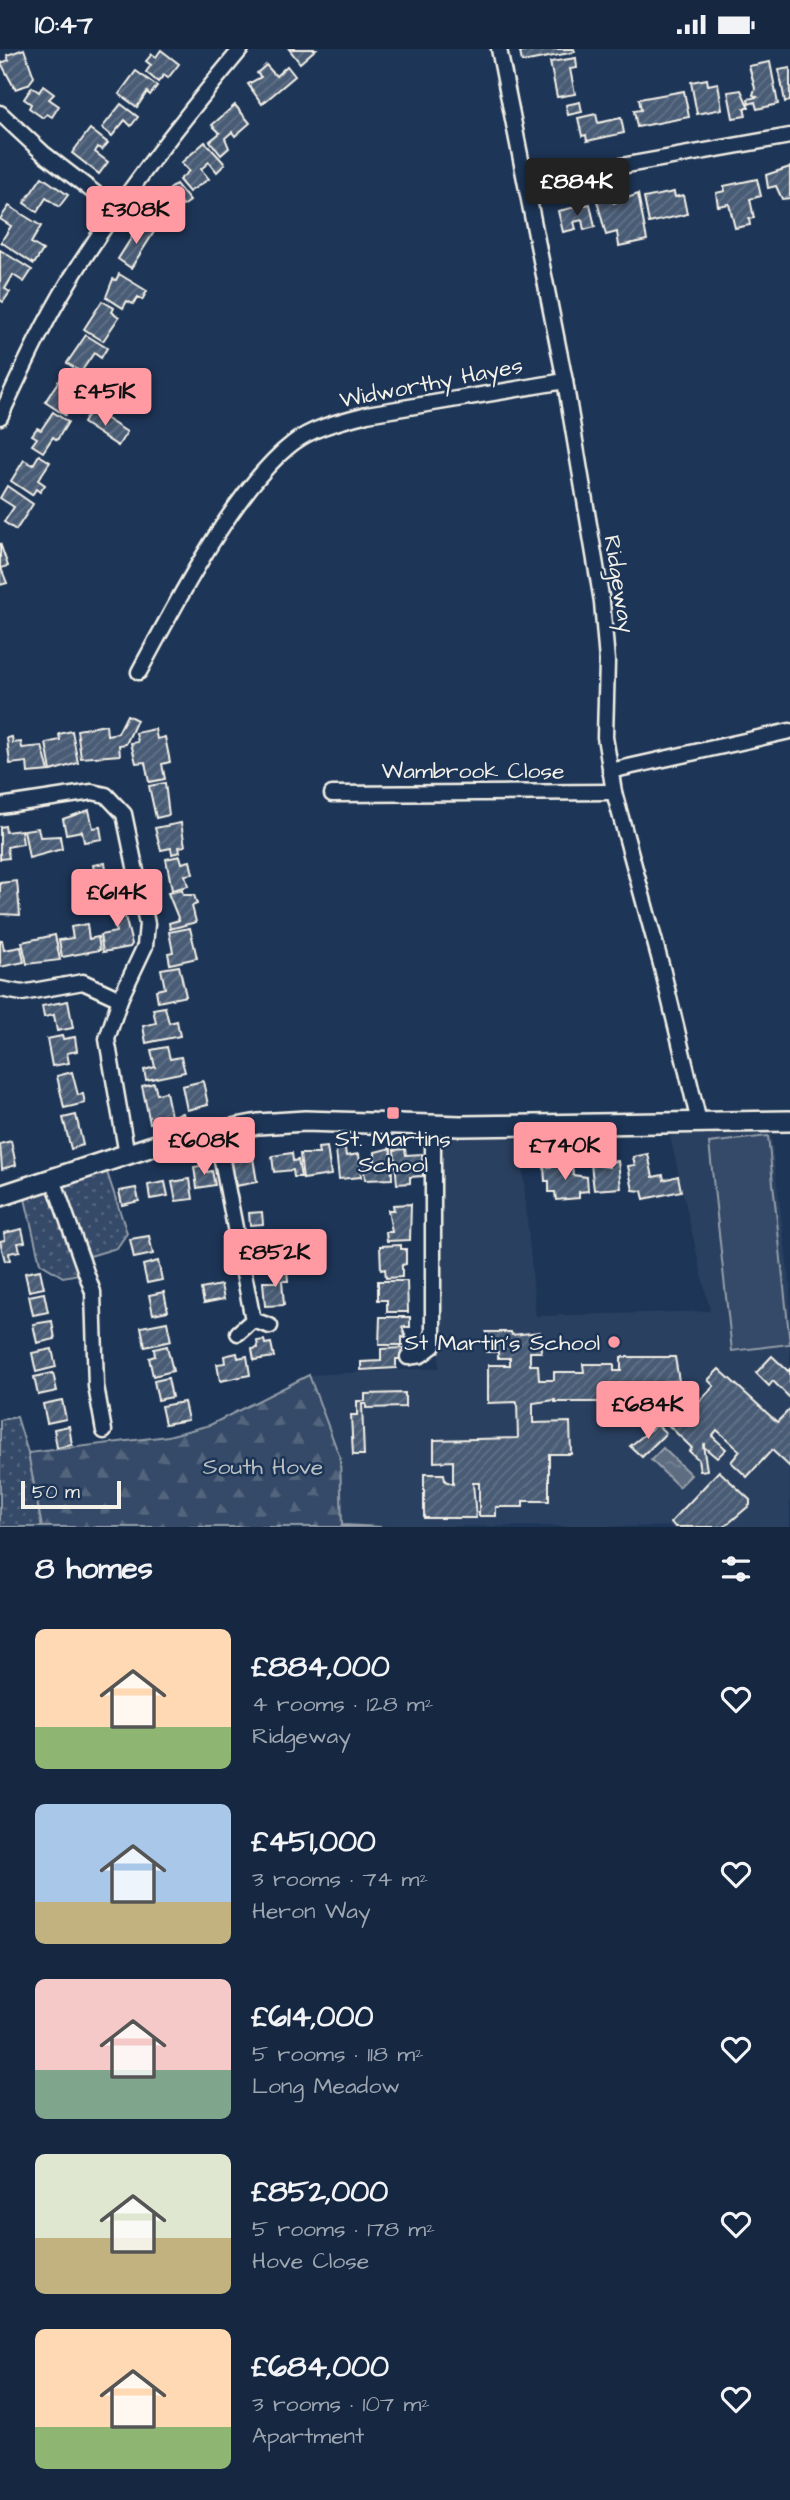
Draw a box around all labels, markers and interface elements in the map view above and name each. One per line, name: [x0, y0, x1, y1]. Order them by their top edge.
text: 10:47: [35, 7, 93, 43]
pin: £884K: [528, 159, 626, 218]
text: £884K: [541, 165, 613, 197]
pin: £308K: [87, 187, 185, 246]
text: £308K: [102, 193, 170, 225]
street label: Widworthy Hayes: [337, 350, 526, 417]
pin: £451K: [56, 369, 154, 428]
text: £451K: [74, 375, 136, 407]
street label: Ridgeway: [594, 533, 643, 636]
street label: Wambrook Close: [382, 755, 564, 787]
pin: £614K: [68, 869, 166, 929]
text: £614K: [87, 876, 147, 908]
marker: St. Martins School: [385, 1105, 401, 1121]
pin: £608K: [155, 1117, 253, 1177]
place label: St. Martins School: [335, 1123, 451, 1181]
pin: £740K: [516, 1123, 614, 1182]
text: £608K: [169, 1124, 239, 1156]
text: £740K: [530, 1129, 600, 1161]
pin: £852K: [226, 1229, 324, 1289]
text: £852K: [240, 1236, 310, 1268]
place label: St Martin's School: [404, 1327, 600, 1359]
marker: St Martin's School: [606, 1334, 622, 1350]
pin: £684K: [599, 1381, 697, 1441]
text: £684K: [612, 1388, 684, 1420]
park label: South Hove: [203, 1451, 323, 1483]
scale bar: [21, 1478, 121, 1510]
text: 50 m: [32, 1479, 80, 1506]
text: 8 homes: [35, 1548, 153, 1590]
icon: filters: [717, 1550, 755, 1588]
text: £884,000: [252, 1646, 390, 1688]
icon: home: [91, 1657, 175, 1741]
icon: heart: [717, 1680, 755, 1718]
text: 4 rooms · 128 m²: [252, 1688, 433, 1720]
text: Ridgeway: [252, 1720, 351, 1752]
text: £451,000: [252, 1821, 376, 1863]
icon: home: [91, 1832, 175, 1916]
icon: heart: [717, 1855, 755, 1893]
text: 3 rooms · 74 m²: [252, 1863, 428, 1895]
text: Heron Way: [252, 1895, 371, 1927]
text: £614,000: [252, 1996, 373, 2038]
icon: home: [91, 2007, 175, 2091]
icon: heart: [717, 2030, 755, 2068]
text: 5 rooms · 118 m²: [252, 2038, 424, 2070]
text: Long Meadow: [252, 2070, 400, 2102]
text: £852,000: [252, 2171, 388, 2213]
icon: home: [91, 2182, 175, 2266]
icon: heart: [717, 2205, 755, 2243]
text: 5 rooms · 178 m²: [252, 2213, 435, 2245]
text: Hove Close: [252, 2245, 369, 2277]
text: £684,000: [252, 2346, 389, 2388]
icon: home: [91, 2357, 175, 2441]
icon: heart: [717, 2380, 755, 2418]
text: 3 rooms · 107 m²: [252, 2388, 430, 2420]
text: Apartment: [252, 2420, 364, 2452]

